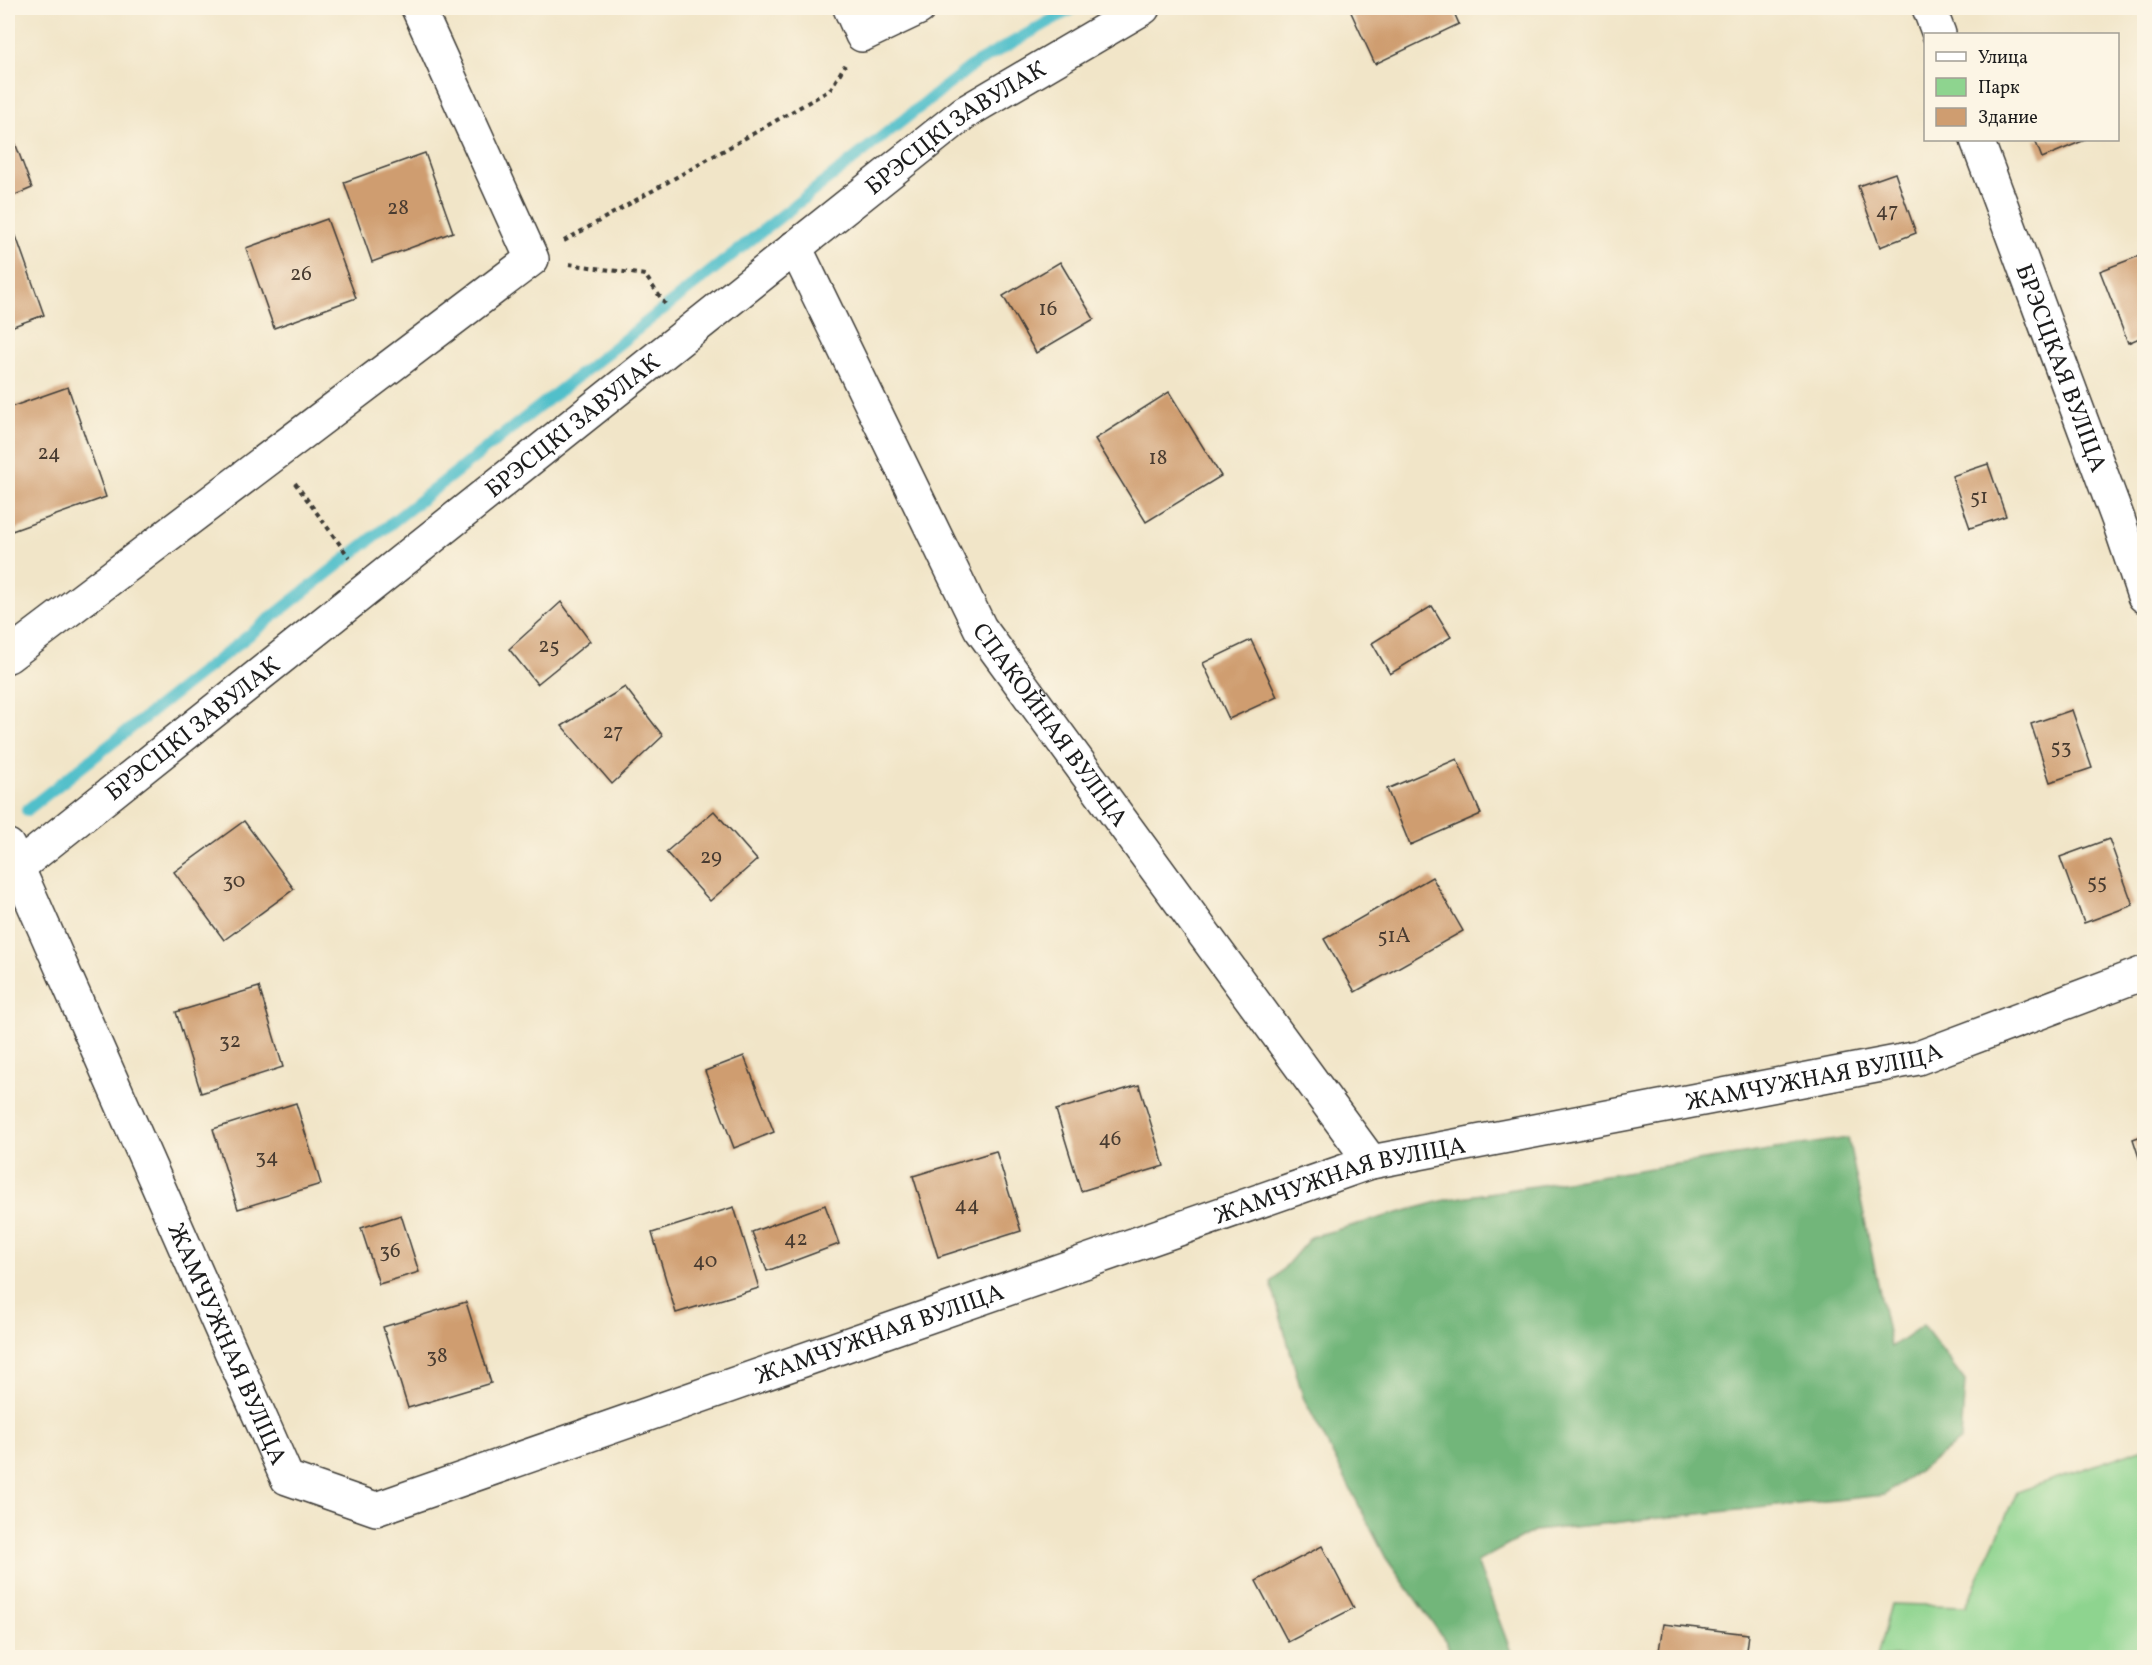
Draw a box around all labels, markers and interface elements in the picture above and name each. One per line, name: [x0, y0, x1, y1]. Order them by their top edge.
legend: [1924, 33, 2119, 141]
text: Улица: [1978, 46, 2028, 71]
street label: БРЭСЦКІ ЗАВУЛАК: [859, 53, 1053, 204]
text: Парк: [1978, 76, 2020, 101]
text: Здание: [1978, 106, 2038, 131]
house number: 28: [387, 194, 409, 223]
house number: 47: [1876, 197, 1898, 226]
street label: БРЭСЦКАЯ ВУЛІЦА: [2006, 259, 2114, 478]
house number: 26: [290, 260, 312, 289]
house number: 16: [1039, 295, 1057, 324]
street label: БРЭСЦКІ ЗАВУЛАК: [479, 347, 668, 507]
house number: 24: [37, 439, 61, 468]
house number: 18: [1149, 444, 1167, 473]
house number: 51: [1970, 483, 1988, 512]
street label: СПАКОЙНАЯ ВУЛІЦА: [963, 617, 1135, 835]
house number: 25: [538, 632, 560, 661]
street label: БРЭСЦКІ ЗАВУЛАК: [99, 650, 288, 810]
house number: 27: [603, 718, 623, 747]
house number: 53: [2051, 733, 2071, 762]
house number: 29: [700, 843, 722, 872]
house number: 30: [223, 867, 245, 896]
house number: 55: [2087, 868, 2107, 897]
house number: 51А: [1377, 922, 1411, 951]
house number: 32: [219, 1027, 241, 1056]
street label: ЖАМЧУЖНАЯ ВУЛІЦА: [1683, 1035, 1948, 1121]
house number: 46: [1099, 1125, 1121, 1154]
street label: ЖАМЧУЖНАЯ ВУЛІЦА: [1210, 1129, 1469, 1234]
house number: 34: [255, 1143, 279, 1172]
house number: 44: [954, 1191, 980, 1220]
street label: ЖАМЧУЖНАЯ ВУЛІЦА: [158, 1218, 294, 1471]
house number: 42: [784, 1225, 808, 1254]
house number: 36: [379, 1237, 401, 1266]
house number: 40: [693, 1247, 717, 1276]
street label: ЖАМЧУЖНАЯ ВУЛІЦА: [751, 1276, 1009, 1394]
house number: 38: [426, 1342, 448, 1371]

